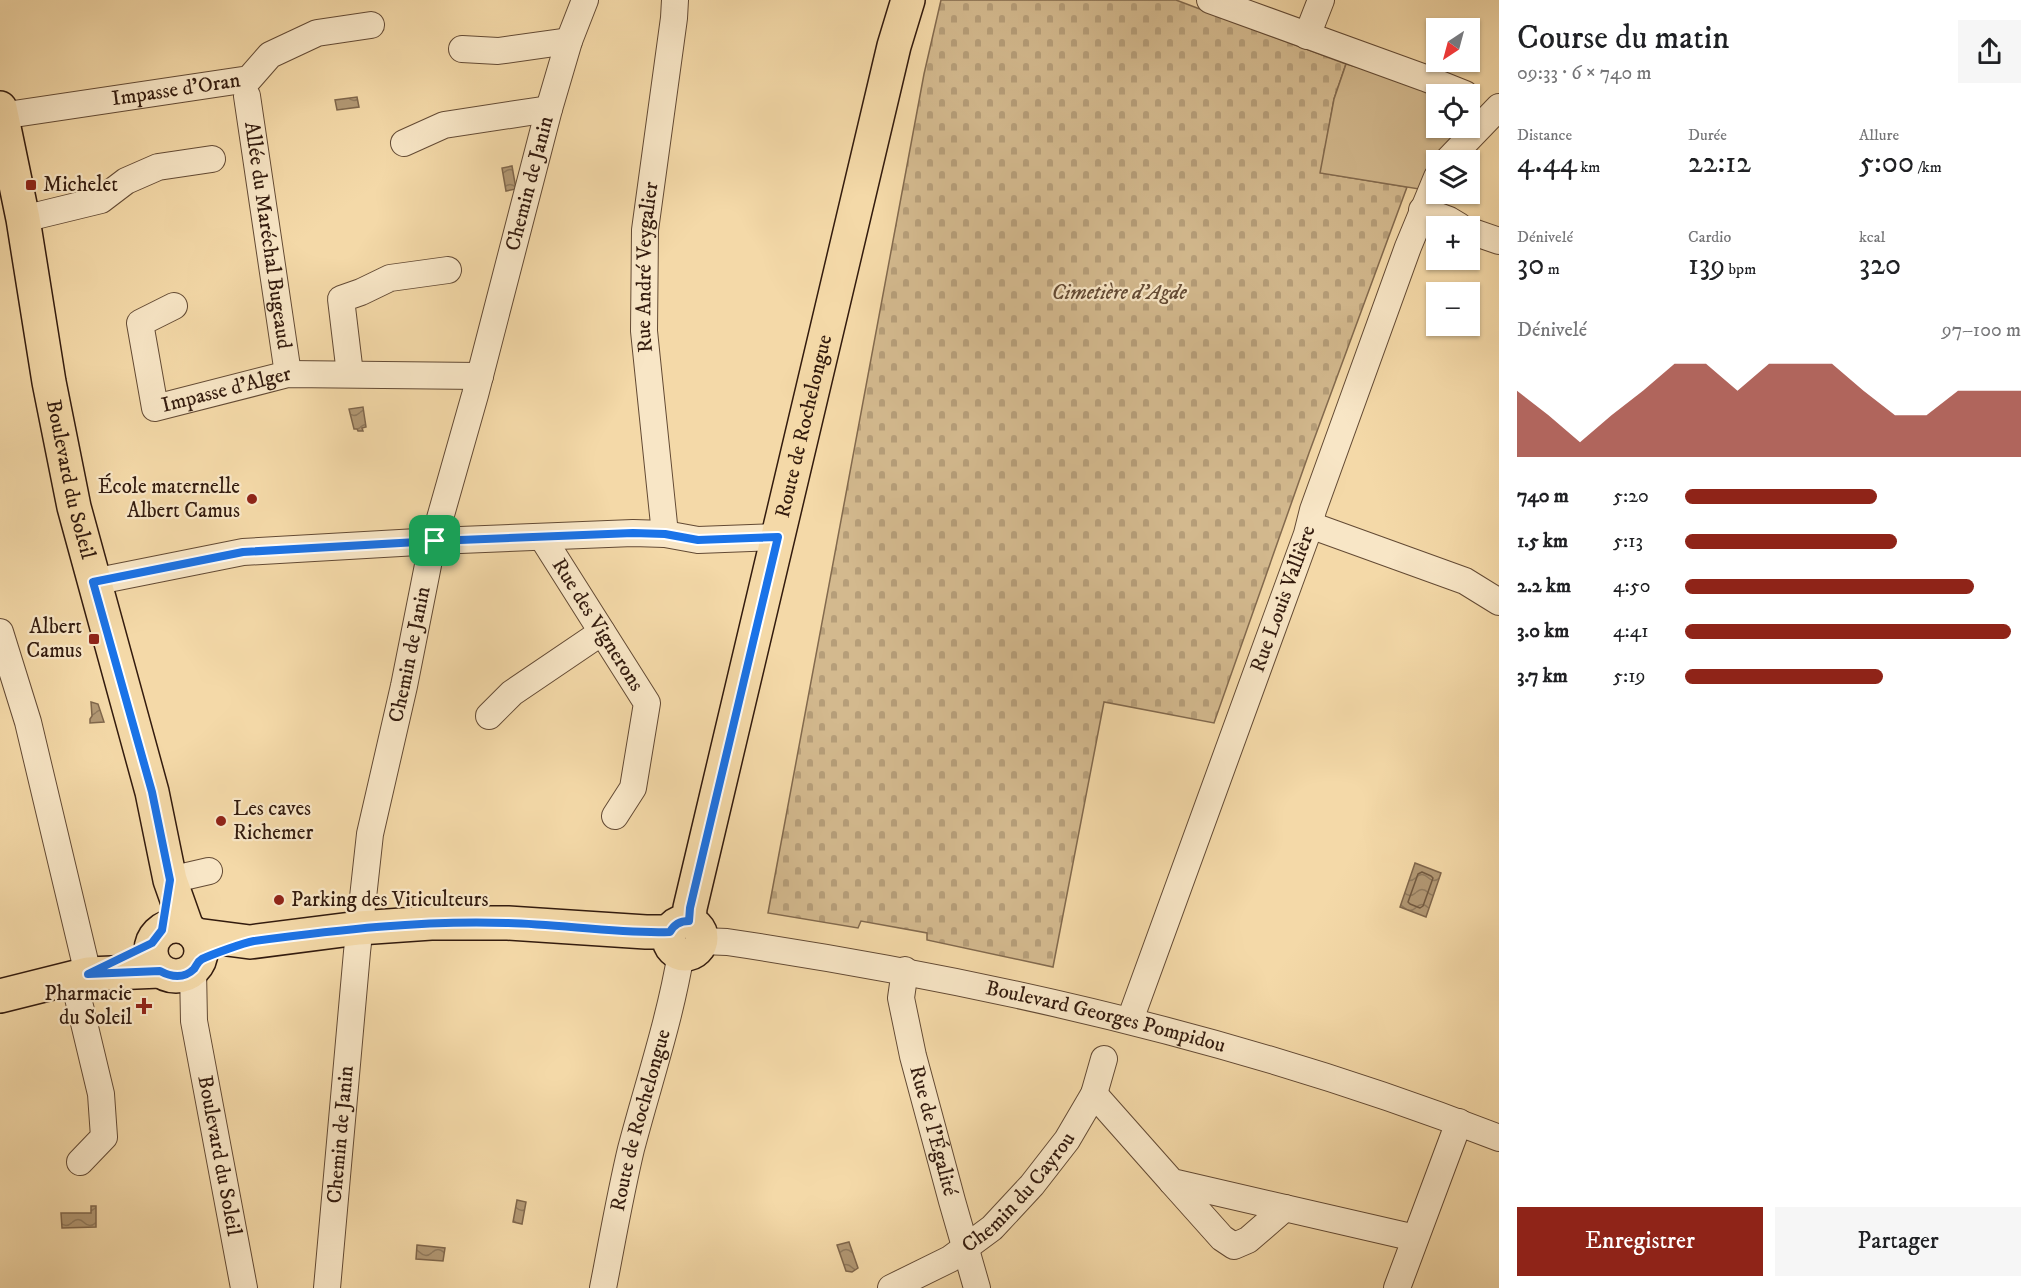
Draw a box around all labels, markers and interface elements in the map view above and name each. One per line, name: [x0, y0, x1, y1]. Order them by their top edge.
north arrow: [1426, 18, 1480, 72]
map controls: [1426, 18, 1480, 336]
text: Course du matin: [1517, 18, 1730, 59]
button: share: [1958, 20, 2021, 83]
text: 09:33 · 6 × 740 m: [1517, 61, 1652, 86]
street label: Impasse d'Oran: [110, 67, 242, 112]
button: locate: [1426, 84, 1480, 138]
street label: Chemin de Janin: [500, 113, 560, 254]
street label: Allée du Maréchal Bugeaud: [238, 120, 297, 351]
text: Distance: [1517, 125, 1572, 145]
text: Durée: [1688, 125, 1727, 145]
text: Allure: [1859, 125, 1899, 145]
text: 4.44: [1517, 145, 1577, 182]
text: 22:12: [1688, 145, 1751, 182]
text: 5:00: [1859, 145, 1914, 182]
button: layers: [1426, 150, 1480, 204]
text: km: [1577, 157, 1600, 177]
text: /km: [1914, 157, 1942, 177]
place label: Michelet: [43, 172, 118, 198]
marker: Michelet: [24, 178, 38, 192]
street label: Rue André Veygalier: [631, 180, 664, 354]
button: +: [1426, 216, 1480, 270]
text: Dénivelé: [1517, 227, 1573, 247]
text: Cardio: [1688, 227, 1731, 247]
text: kcal: [1859, 227, 1885, 247]
text: 30: [1517, 247, 1544, 284]
text: 139: [1688, 247, 1725, 284]
text: 320: [1859, 247, 1901, 284]
text: m: [1544, 259, 1560, 279]
text: bpm: [1725, 259, 1756, 279]
park label: Cimetière d'Agde: [1051, 280, 1187, 306]
button: −: [1426, 282, 1480, 336]
text: Dénivelé: [1517, 318, 1587, 343]
text: 97–100 m: [1942, 318, 2021, 343]
street label: Route de Rochelongue: [770, 332, 838, 520]
street label: Impasse d'Alger: [159, 361, 294, 419]
street label: Boulevard du Soleil: [40, 397, 101, 563]
place label: École maternelle Albert Camus: [98, 473, 240, 524]
text: 740 m: [1517, 484, 1569, 509]
text: 5:20: [1613, 484, 1649, 509]
marker: École maternelle Albert Camus: [245, 492, 259, 506]
pin: [409, 515, 460, 566]
street label: Rue Louis Vallière: [1245, 523, 1322, 676]
icon: arrive: [418, 524, 451, 557]
text: 1.5 km: [1517, 529, 1568, 554]
text: 5:13: [1613, 529, 1643, 554]
street label: Rue des Vignerons: [546, 553, 649, 696]
text: 2.2 km: [1517, 574, 1571, 599]
text: 4:50: [1613, 574, 1650, 599]
street label: Chemin de Janin: [383, 584, 436, 725]
place label: Albert Camus: [26, 614, 82, 664]
text: 3.0 km: [1517, 619, 1569, 644]
text: 4:41: [1613, 619, 1649, 644]
marker: Albert Camus: [87, 632, 101, 646]
text: 3.7 km: [1517, 664, 1568, 689]
text: 5:19: [1613, 664, 1645, 689]
place label: Les caves Richemer: [233, 796, 313, 846]
marker: Les caves Richemer: [214, 814, 228, 828]
place label: Parking des Viticulteurs: [291, 887, 488, 913]
marker: Parking des Viticulteurs: [272, 893, 286, 907]
street label: Boulevard Georges Pompidou: [983, 975, 1228, 1059]
place label: Pharmacie du Soleil: [44, 981, 133, 1031]
marker: Pharmacie du Soleil: [137, 999, 151, 1013]
street label: Route de Rochelongue: [605, 1026, 677, 1214]
street label: Rue de l'Égalité: [903, 1063, 963, 1199]
street label: Chemin de Janin: [322, 1065, 360, 1205]
street label: Boulevard du Soleil: [191, 1073, 247, 1239]
street label: Chemin du Cayrou: [957, 1128, 1082, 1259]
button: Enregistrer: [1517, 1207, 1763, 1276]
button: Partager: [1775, 1207, 2021, 1276]

